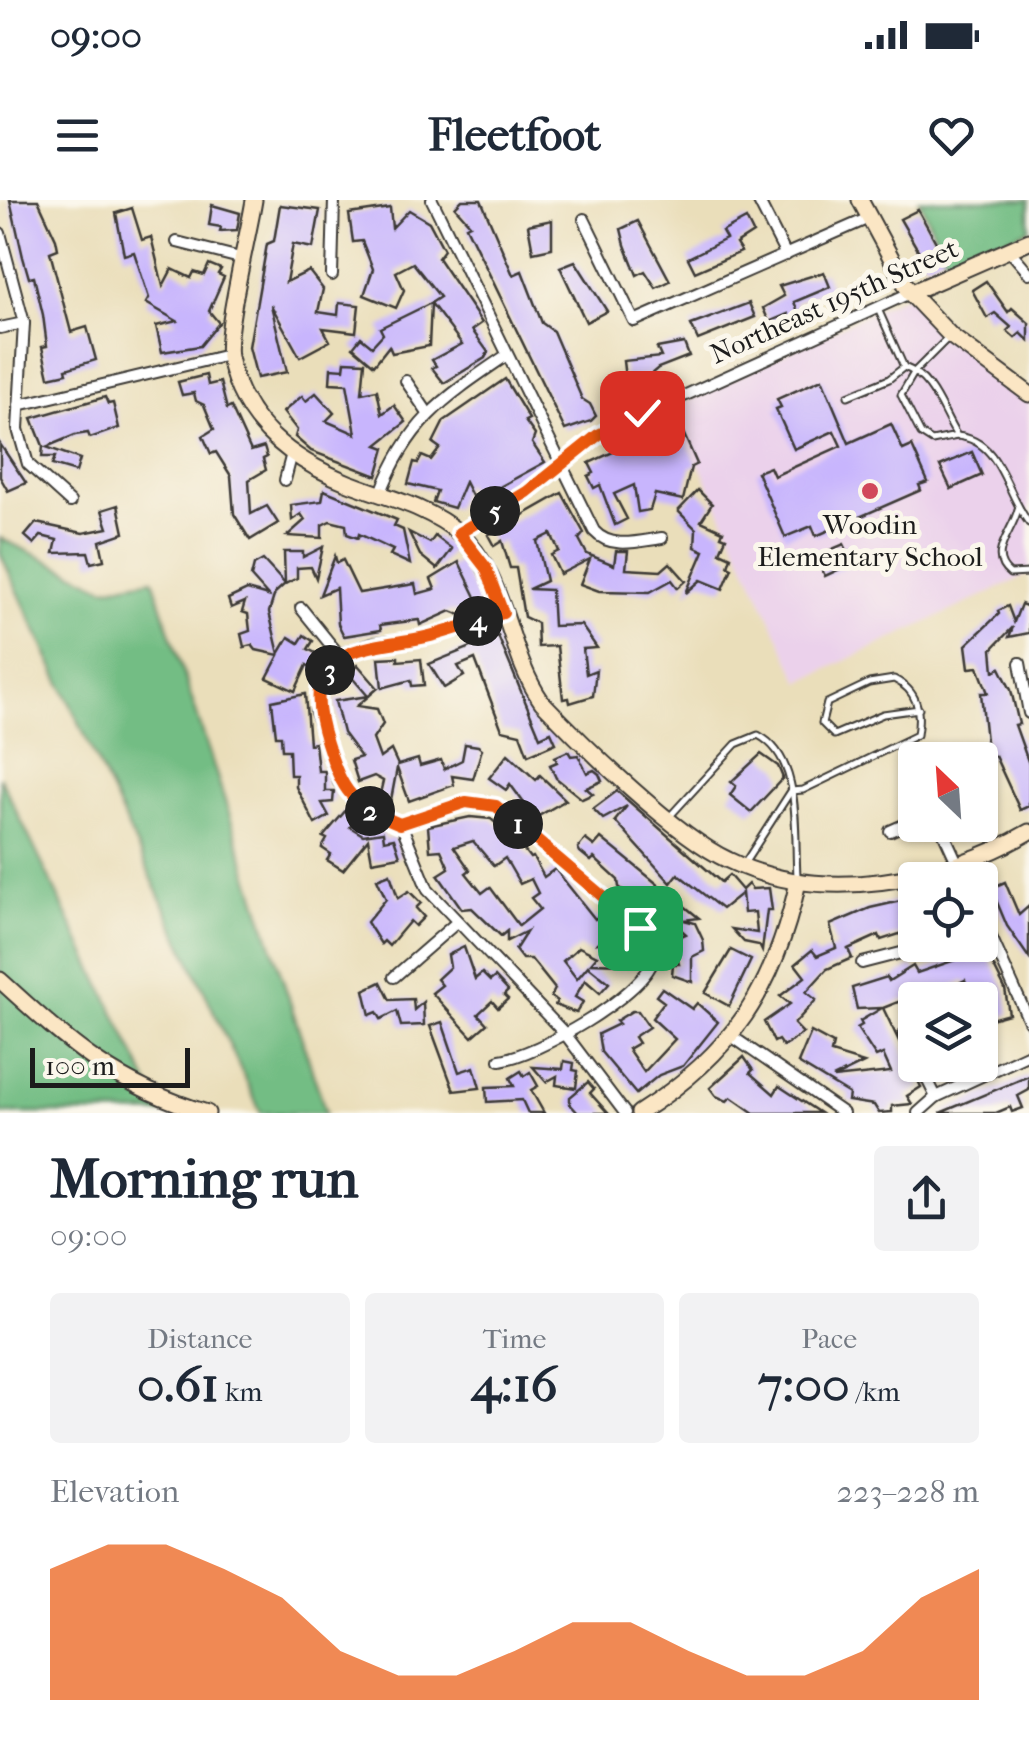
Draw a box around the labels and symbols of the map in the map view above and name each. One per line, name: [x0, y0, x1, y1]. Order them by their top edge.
street label: Northeast 195th Street: [705, 231, 963, 371]
pin: [600, 371, 685, 456]
marker: Woodin Elementary School: [859, 480, 881, 502]
pin: 5: [470, 486, 520, 536]
place label: Woodin Elementary School: [757, 508, 983, 573]
pin: 4: [453, 596, 503, 646]
pin: 3: [305, 645, 355, 695]
north arrow: [898, 742, 998, 842]
pin: 2: [345, 786, 395, 836]
pin: 1: [493, 799, 543, 849]
pin: [598, 886, 683, 971]
scale bar: [30, 1043, 190, 1088]

